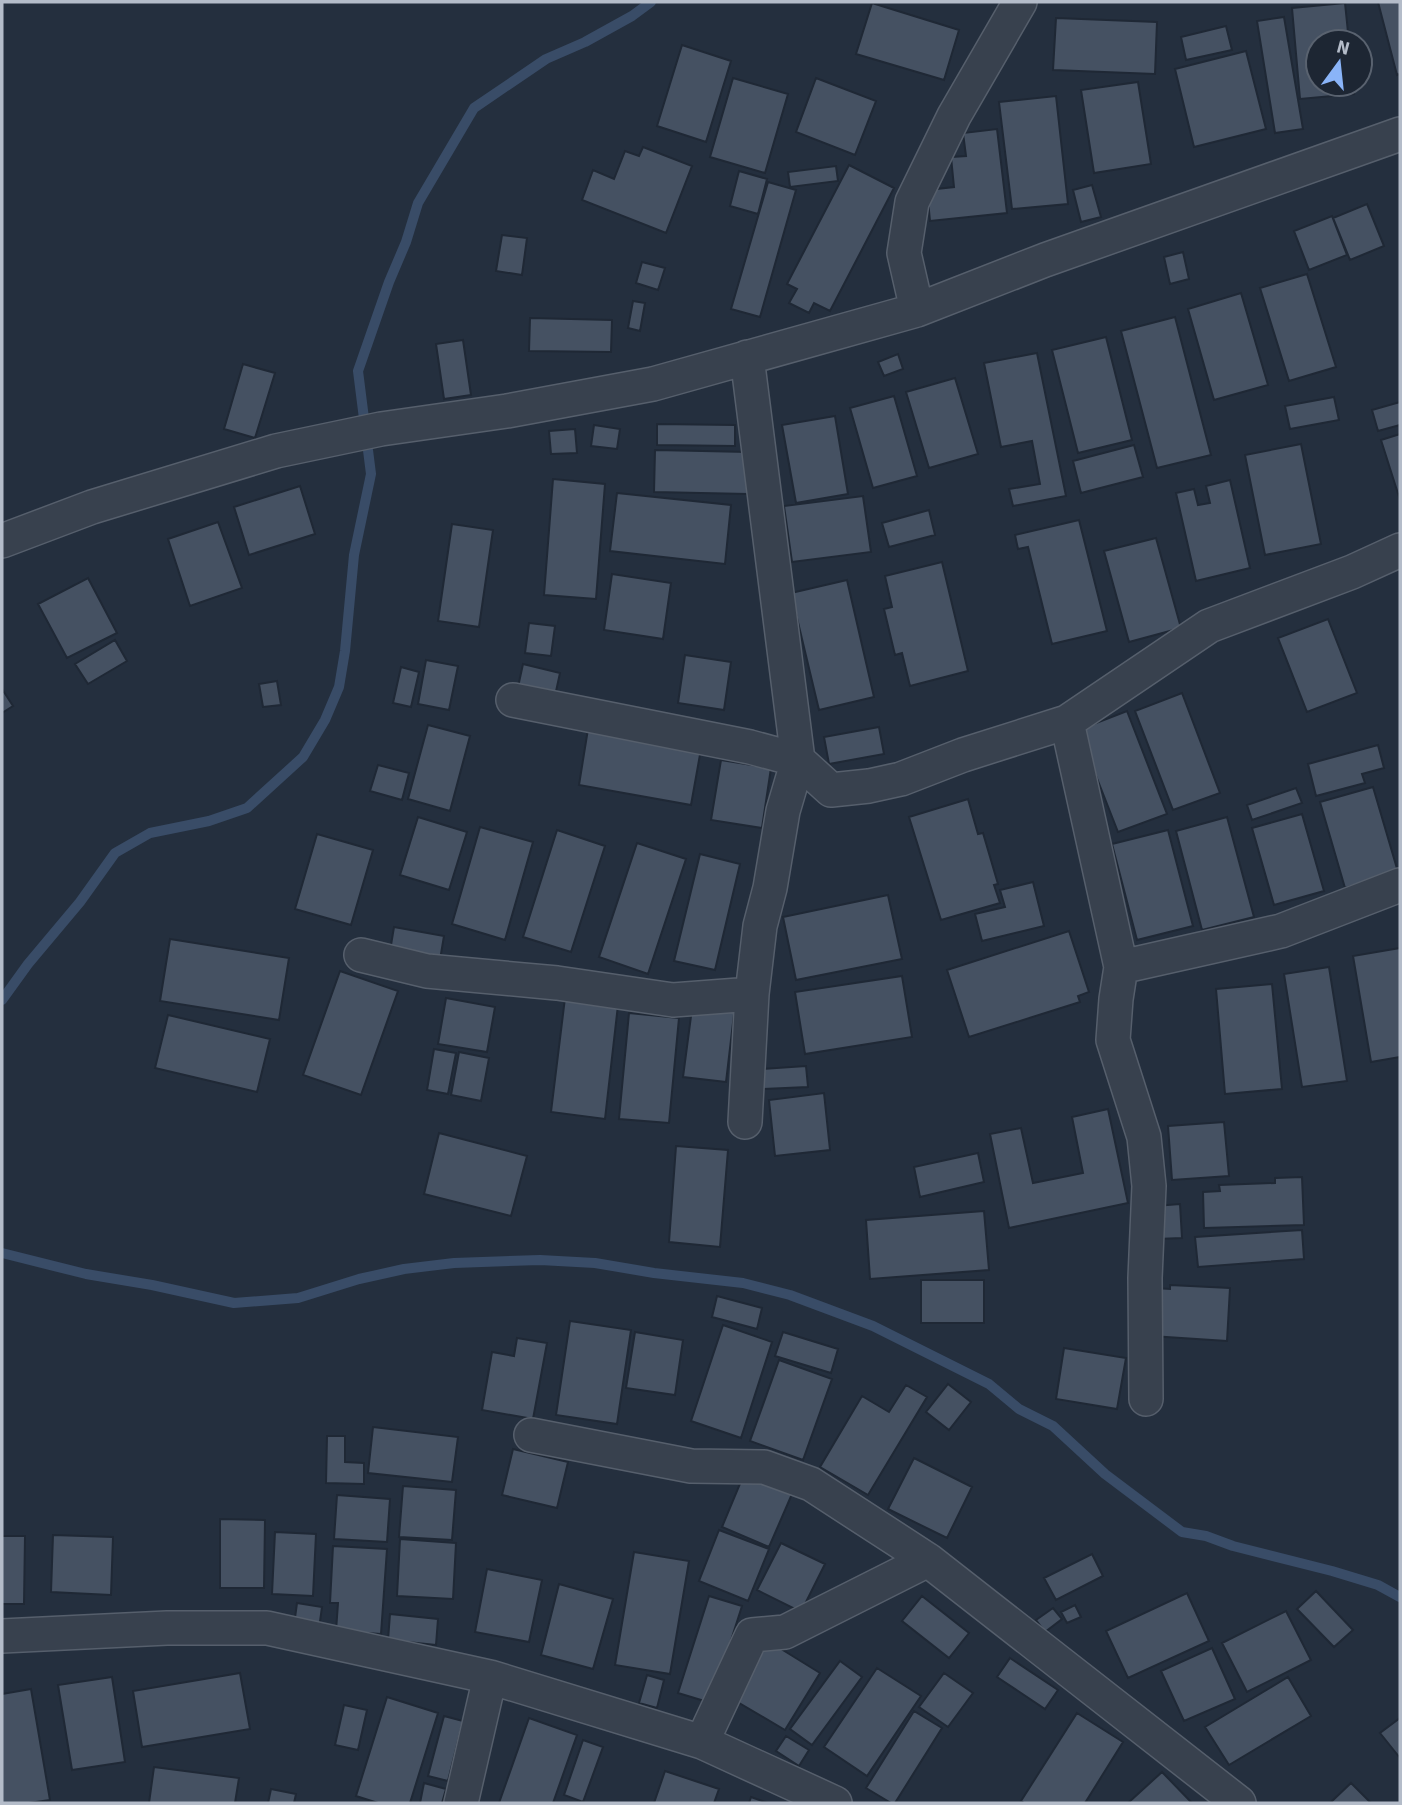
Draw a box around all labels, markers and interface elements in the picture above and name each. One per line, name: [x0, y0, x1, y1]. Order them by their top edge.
north arrow: [1304, 28, 1374, 98]
text: N: [1333, 33, 1353, 63]

